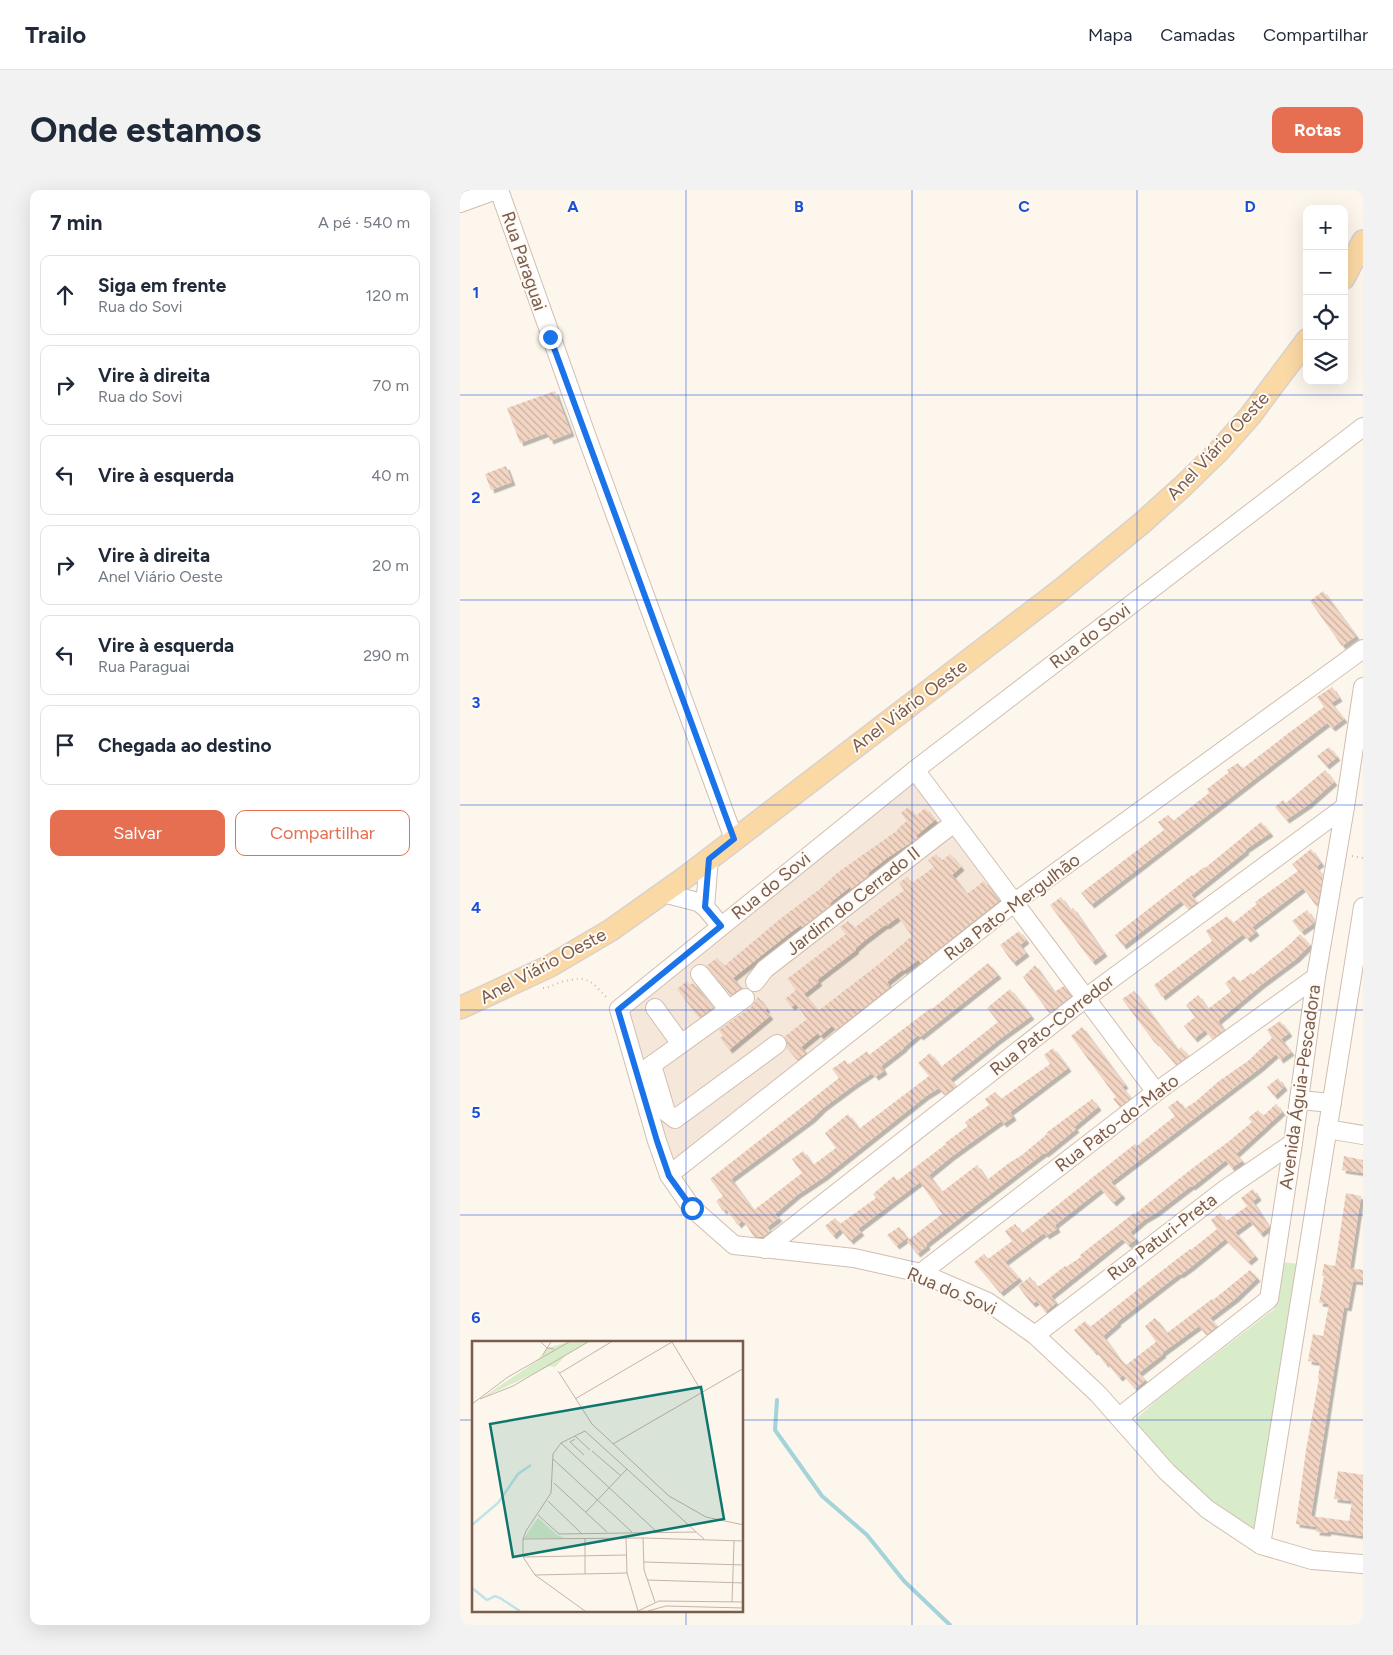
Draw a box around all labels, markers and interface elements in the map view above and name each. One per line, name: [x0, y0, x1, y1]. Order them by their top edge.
text: Trailo: [25, 20, 86, 49]
text: Mapa: [1088, 24, 1132, 46]
text: Camadas: [1160, 24, 1235, 46]
text: Compartilhar: [1263, 24, 1368, 46]
button: Rotas: [1272, 107, 1363, 153]
text: Onde estamos: [30, 109, 261, 151]
text: A: [567, 197, 579, 216]
text: B: [794, 197, 804, 216]
text: C: [1018, 197, 1030, 216]
text: D: [1244, 197, 1256, 216]
map controls: [1303, 205, 1348, 385]
button: +: [1303, 205, 1348, 250]
street label: Rua Paraguai: [497, 208, 551, 314]
text: 7 min: [50, 210, 102, 235]
text: A pé · 540 m: [318, 213, 410, 232]
button: −: [1303, 250, 1348, 295]
text: Siga em frente: [98, 274, 226, 297]
icon: ahead: [51, 281, 79, 309]
text: 1: [473, 283, 479, 302]
text: 120 m: [366, 286, 409, 305]
button: locate: [1303, 295, 1348, 340]
text: Rua do Sovi: [98, 297, 183, 316]
route end: [539, 326, 562, 349]
button: layers: [1303, 340, 1348, 385]
text: Vire à direita: [98, 364, 210, 387]
icon: right: [51, 371, 79, 399]
text: 70 m: [373, 376, 409, 395]
text: Rua do Sovi: [98, 387, 183, 406]
street label: Anel Viário Oeste: [1162, 387, 1274, 505]
icon: left: [51, 461, 79, 489]
text: Vire à esquerda: [98, 464, 234, 487]
text: 40 m: [371, 466, 409, 485]
text: 2: [471, 488, 481, 507]
text: Vire à direita: [98, 544, 210, 567]
icon: right: [51, 551, 79, 579]
text: 20 m: [372, 556, 409, 575]
text: Anel Viário Oeste: [98, 567, 223, 586]
street label: Rua do Sovi: [1045, 599, 1135, 673]
text: Vire à esquerda: [98, 634, 234, 657]
icon: left: [51, 641, 79, 669]
text: 290 m: [363, 646, 409, 665]
street label: Anel Viário Oeste: [846, 655, 972, 757]
text: Rua Paraguai: [98, 657, 190, 676]
text: 3: [472, 693, 481, 712]
icon: arrive: [51, 731, 79, 759]
text: Chegada ao destino: [98, 734, 271, 757]
button: Salvar: [50, 810, 225, 856]
button: Compartilhar: [235, 810, 410, 856]
street label: Jardim do Cerrado II: [782, 842, 924, 960]
street label: Rua do Sovi: [727, 848, 815, 924]
street label: Rua Pato-Mergulhão: [940, 849, 1084, 965]
text: 4: [471, 898, 481, 917]
street label: Anel Viário Oeste: [476, 923, 610, 1009]
street label: Rua Pato-Corredor: [986, 970, 1118, 1080]
street label: Avenida Águia-Pescadora: [1275, 983, 1325, 1191]
street label: Rua Pato-do-Mato: [1051, 1069, 1183, 1177]
text: 5: [471, 1103, 481, 1122]
street label: Rua Paturi-Preta: [1103, 1189, 1221, 1285]
route start: [681, 1197, 704, 1220]
street label: Rua do Sovi: [904, 1262, 1000, 1320]
text: 6: [471, 1308, 481, 1327]
inset map: [472, 1341, 744, 1612]

